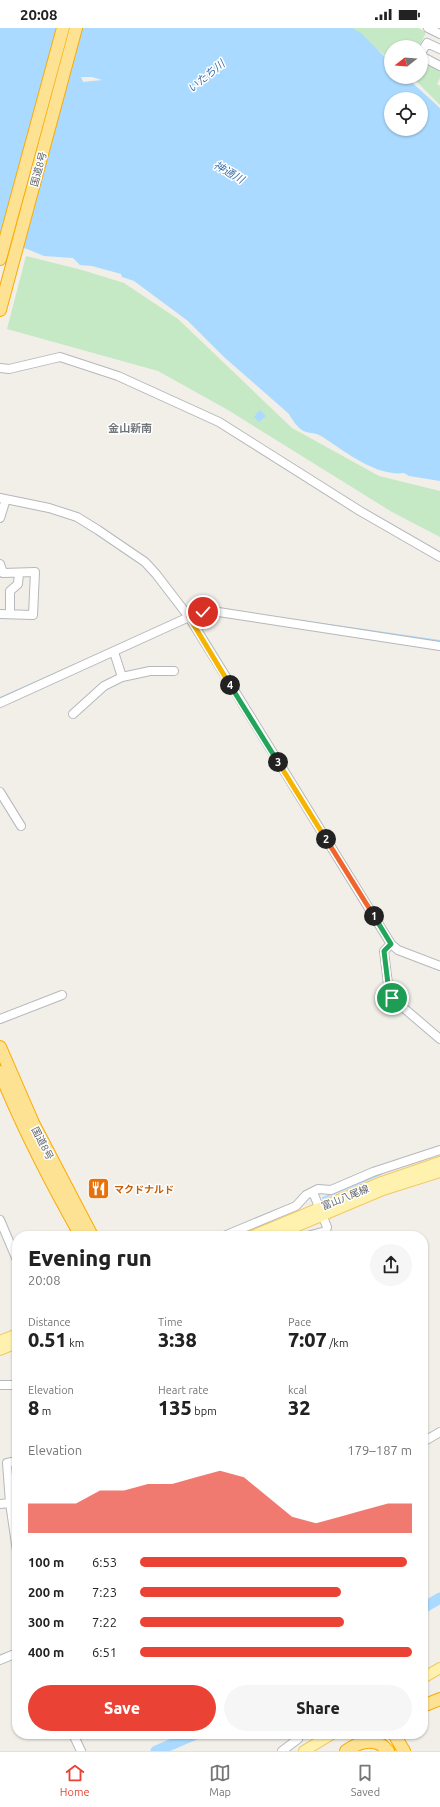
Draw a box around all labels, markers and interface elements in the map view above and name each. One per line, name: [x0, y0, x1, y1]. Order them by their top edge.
text: 20:08: [20, 6, 58, 23]
north arrow: [384, 40, 428, 84]
map controls: [384, 40, 428, 136]
water label: いたち川: [185, 57, 228, 95]
button: locate: [384, 92, 428, 136]
street label: 国道8号: [29, 150, 48, 188]
water label: 神通川: [212, 159, 247, 186]
district label: 金山新南: [108, 422, 152, 434]
pin: [186, 595, 220, 629]
icon: check: [192, 601, 214, 623]
pin: 4: [220, 675, 240, 695]
text: 4: [227, 679, 233, 691]
pin: 3: [268, 752, 288, 772]
text: 3: [275, 756, 281, 768]
pin: 2: [316, 829, 336, 849]
text: 2: [323, 833, 329, 845]
pin: 1: [364, 906, 384, 926]
text: 1: [371, 910, 377, 922]
pin: [375, 981, 409, 1015]
icon: arrive: [381, 987, 403, 1009]
street label: 国道8号: [30, 1125, 56, 1162]
restaurant icon: マクドナルド: [85, 1176, 111, 1202]
street label: 富山八尾線: [320, 1183, 370, 1212]
place label: マクドナルド: [114, 1184, 174, 1195]
button: share: [370, 1244, 412, 1286]
text: Evening run: [28, 1245, 152, 1270]
text: 20:08: [28, 1273, 61, 1287]
text: Distance: [28, 1316, 71, 1328]
text: Time: [158, 1316, 183, 1328]
text: Pace: [288, 1316, 311, 1328]
text: 0.51: [28, 1328, 67, 1351]
text: 3:38: [158, 1328, 197, 1351]
text: 7:07: [288, 1328, 327, 1351]
text: km: [67, 1337, 84, 1349]
text: /km: [327, 1337, 348, 1349]
text: Elevation: [28, 1384, 74, 1396]
text: Heart rate: [158, 1384, 209, 1396]
text: kcal: [288, 1384, 307, 1396]
text: 8: [28, 1396, 39, 1419]
text: 135: [158, 1396, 192, 1419]
text: 32: [288, 1396, 311, 1419]
text: m: [39, 1405, 51, 1417]
text: bpm: [192, 1405, 217, 1417]
text: Elevation: [28, 1443, 82, 1457]
text: 179–187 m: [347, 1443, 412, 1457]
text: 100 m: [28, 1555, 64, 1569]
text: 6:53: [92, 1555, 117, 1569]
text: 200 m: [28, 1585, 64, 1599]
text: 7:23: [92, 1585, 117, 1599]
text: 300 m: [28, 1615, 64, 1629]
text: 7:22: [92, 1615, 117, 1629]
text: 400 m: [28, 1645, 64, 1659]
text: 6:51: [92, 1645, 117, 1659]
button: Save: [28, 1685, 216, 1731]
button: Share: [224, 1685, 412, 1731]
tab: Home: [60, 1762, 90, 1798]
tab: Map: [209, 1762, 231, 1798]
tab: Saved: [351, 1762, 380, 1798]

